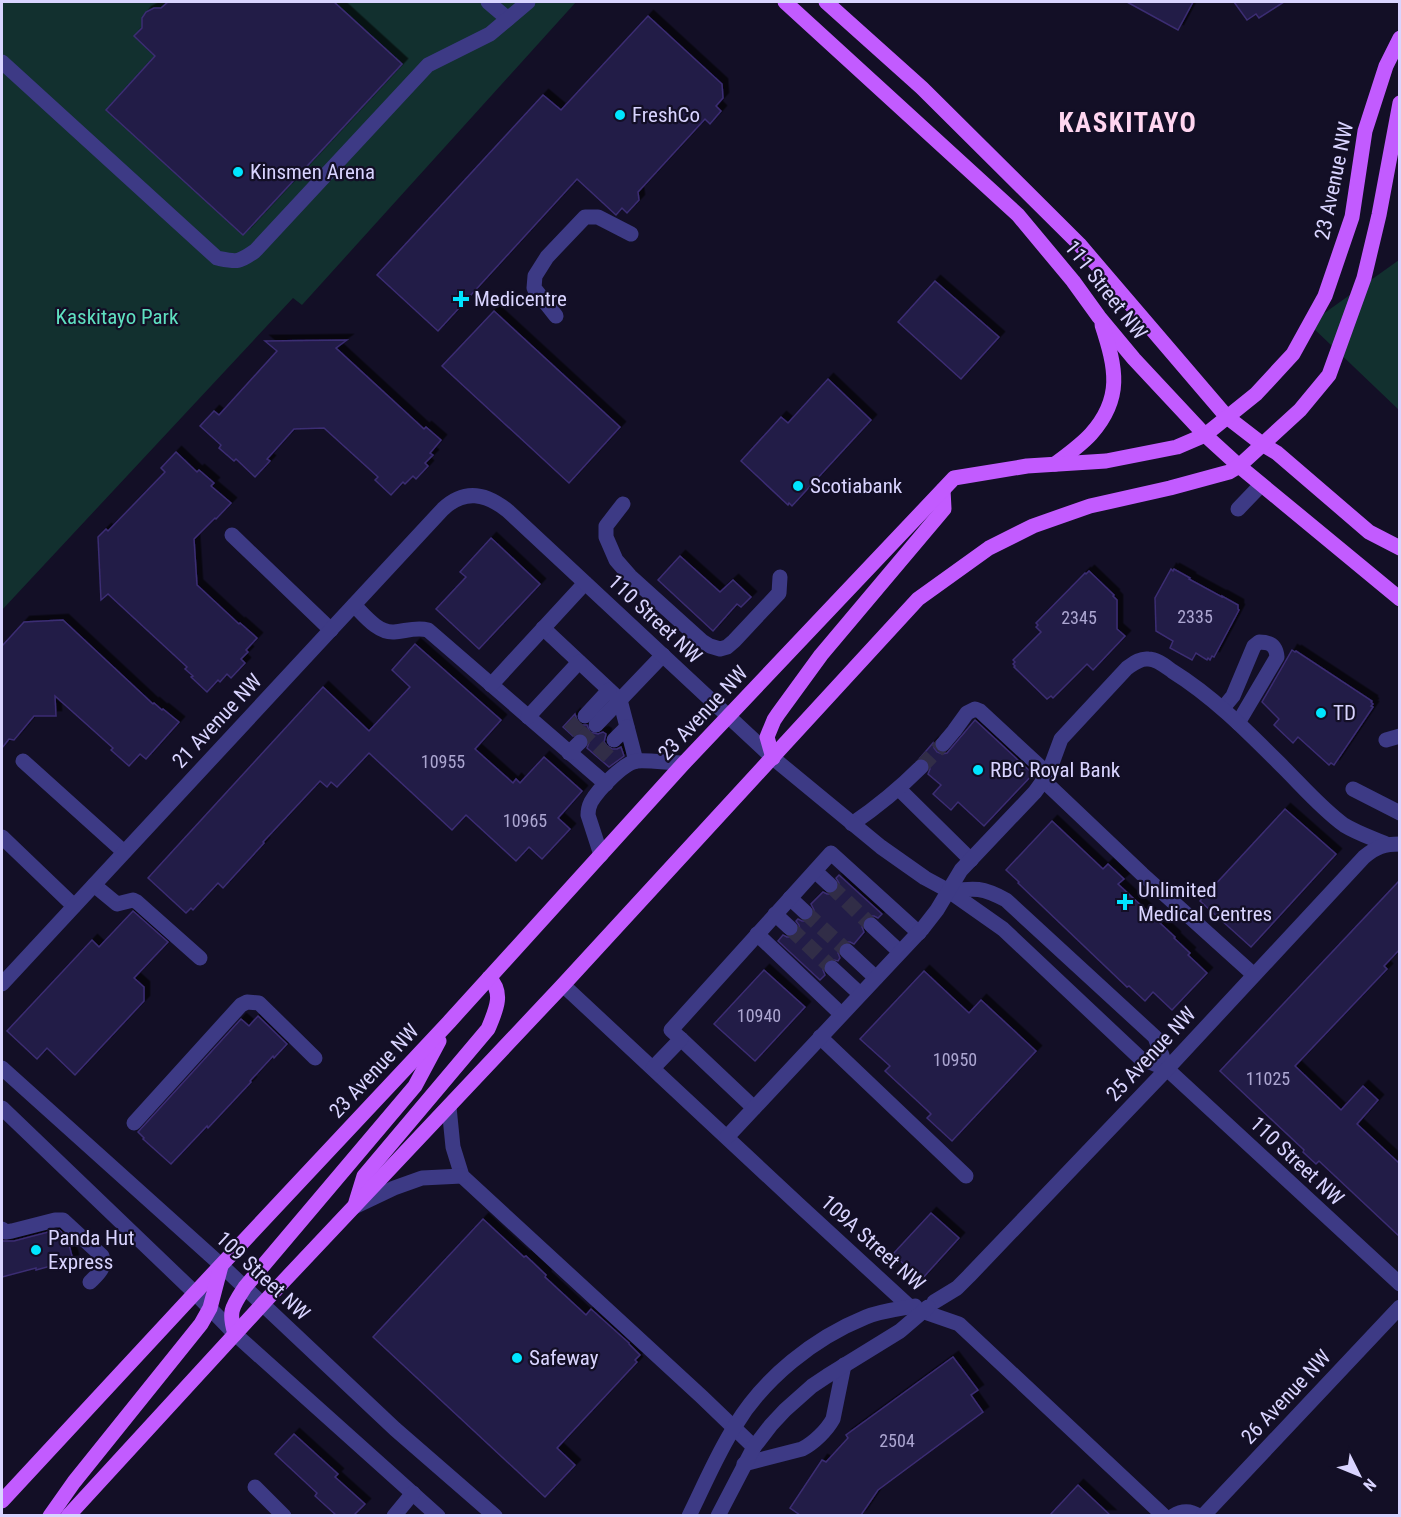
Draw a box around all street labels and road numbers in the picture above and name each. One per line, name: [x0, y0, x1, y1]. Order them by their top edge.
street label: 23 Avenue NW: [1310, 120, 1358, 242]
street label: 111 Street NW: [1060, 236, 1152, 344]
street label: 110 Street NW: [603, 570, 707, 668]
street label: 23 Avenue NW: [653, 661, 753, 765]
street label: 21 Avenue NW: [167, 669, 267, 773]
street label: 25 Avenue NW: [1101, 1002, 1201, 1106]
street label: 23 Avenue NW: [324, 1019, 424, 1123]
street label: 110 Street NW: [1245, 1112, 1349, 1210]
street label: 109A Street NW: [816, 1190, 930, 1296]
street label: 109 Street NW: [211, 1227, 315, 1325]
street label: 26 Avenue NW: [1236, 1345, 1336, 1449]

